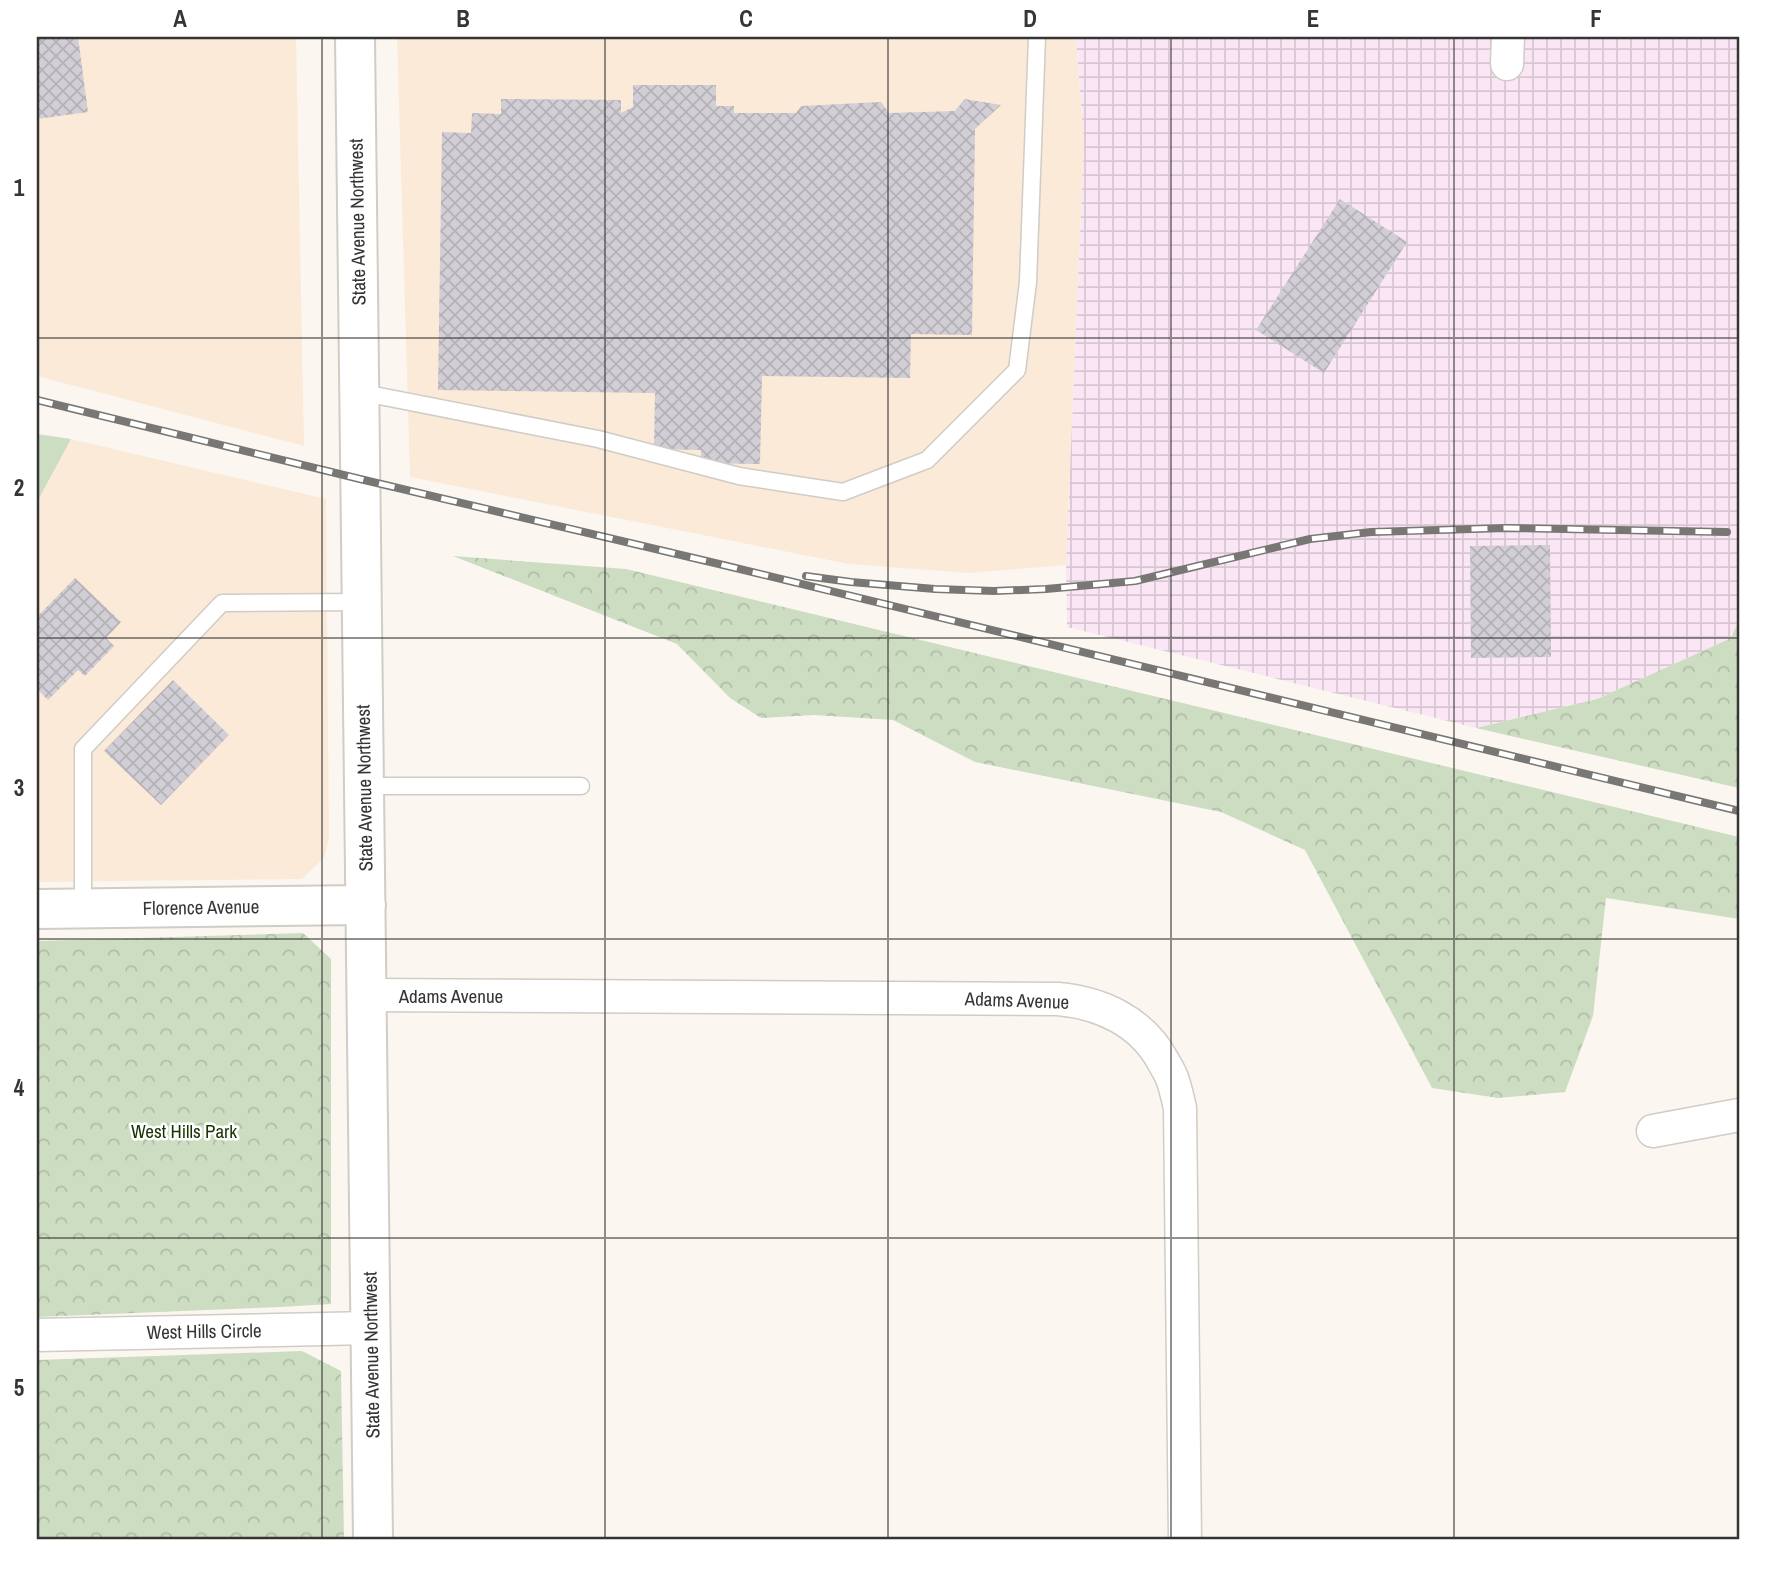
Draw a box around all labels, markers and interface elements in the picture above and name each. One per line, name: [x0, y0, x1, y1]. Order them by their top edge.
text: A: [173, 3, 187, 34]
text: B: [456, 3, 470, 34]
text: C: [739, 3, 753, 34]
text: D: [1023, 3, 1037, 34]
text: E: [1307, 3, 1319, 34]
text: F: [1590, 3, 1602, 34]
street label: State Avenue Northwest: [343, 138, 371, 306]
text: 1: [14, 172, 25, 203]
text: 2: [14, 472, 24, 503]
street label: State Avenue Northwest: [350, 704, 378, 872]
text: 3: [14, 772, 24, 803]
street label: Florence Avenue: [142, 893, 260, 921]
street label: Adams Avenue: [398, 983, 503, 1009]
street label: Adams Avenue: [963, 985, 1070, 1015]
text: 4: [14, 1072, 25, 1103]
park label: West Hills Park: [131, 1118, 237, 1144]
street label: State Avenue Northwest: [357, 1271, 385, 1439]
street label: West Hills Circle: [146, 1317, 262, 1345]
text: 5: [14, 1372, 24, 1403]

